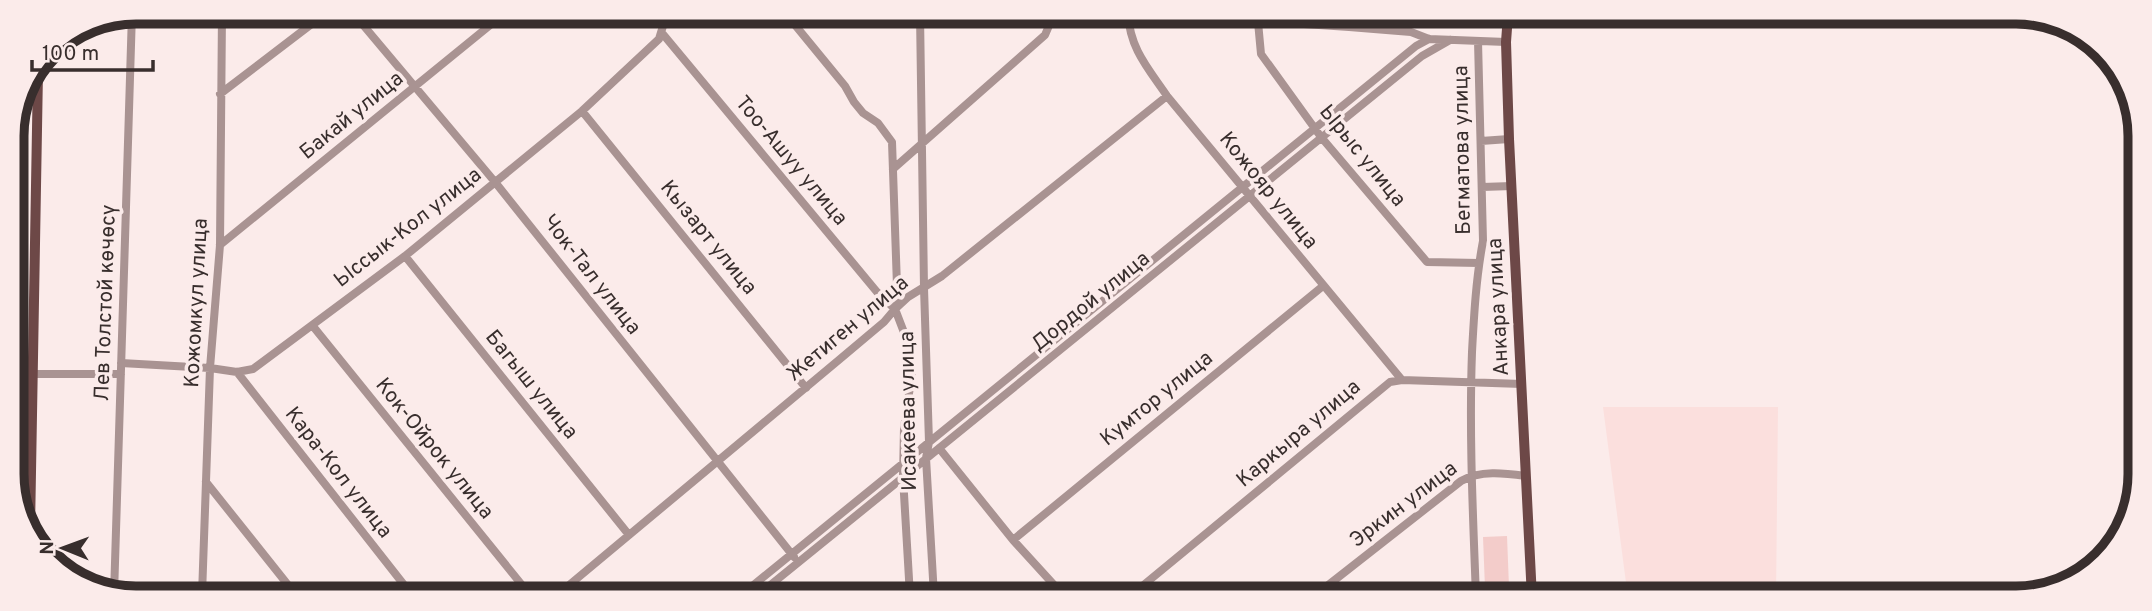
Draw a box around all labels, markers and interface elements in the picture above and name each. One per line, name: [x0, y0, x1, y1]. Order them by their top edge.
scale bar: [32, 28, 152, 72]
text: 100 m: [42, 41, 99, 68]
street label: Бегматова улица: [1448, 65, 1478, 235]
street label: Бакай улица: [295, 66, 409, 166]
street label: Тоо-Ашуу улица: [729, 90, 853, 232]
street label: Ырыс улица: [1313, 99, 1411, 213]
street label: Кожояр улица: [1212, 127, 1324, 255]
street label: Ыссык-Кол улица: [329, 162, 487, 294]
street label: Кызарт улица: [654, 175, 762, 301]
street label: Лев Толстой көчөсү: [89, 204, 123, 402]
street label: Чок-Тал улица: [536, 209, 646, 341]
street label: Кожомкул улица: [179, 217, 215, 389]
street label: Анкара улица: [1482, 237, 1516, 377]
street label: Дордой улица: [1026, 246, 1156, 358]
street label: Жетиген улица: [781, 270, 915, 388]
street label: Багыш улица: [479, 325, 583, 445]
street label: Исакеева улица: [894, 331, 924, 491]
street label: Кумтор улица: [1095, 345, 1219, 453]
street label: Кок-Ойрок улица: [369, 373, 499, 525]
street label: Каркыра улица: [1231, 374, 1367, 494]
street label: Кара-Кол улица: [278, 402, 398, 544]
street label: Эркин улица: [1345, 456, 1463, 554]
north arrow: [28, 513, 98, 583]
text: N: [36, 541, 60, 555]

